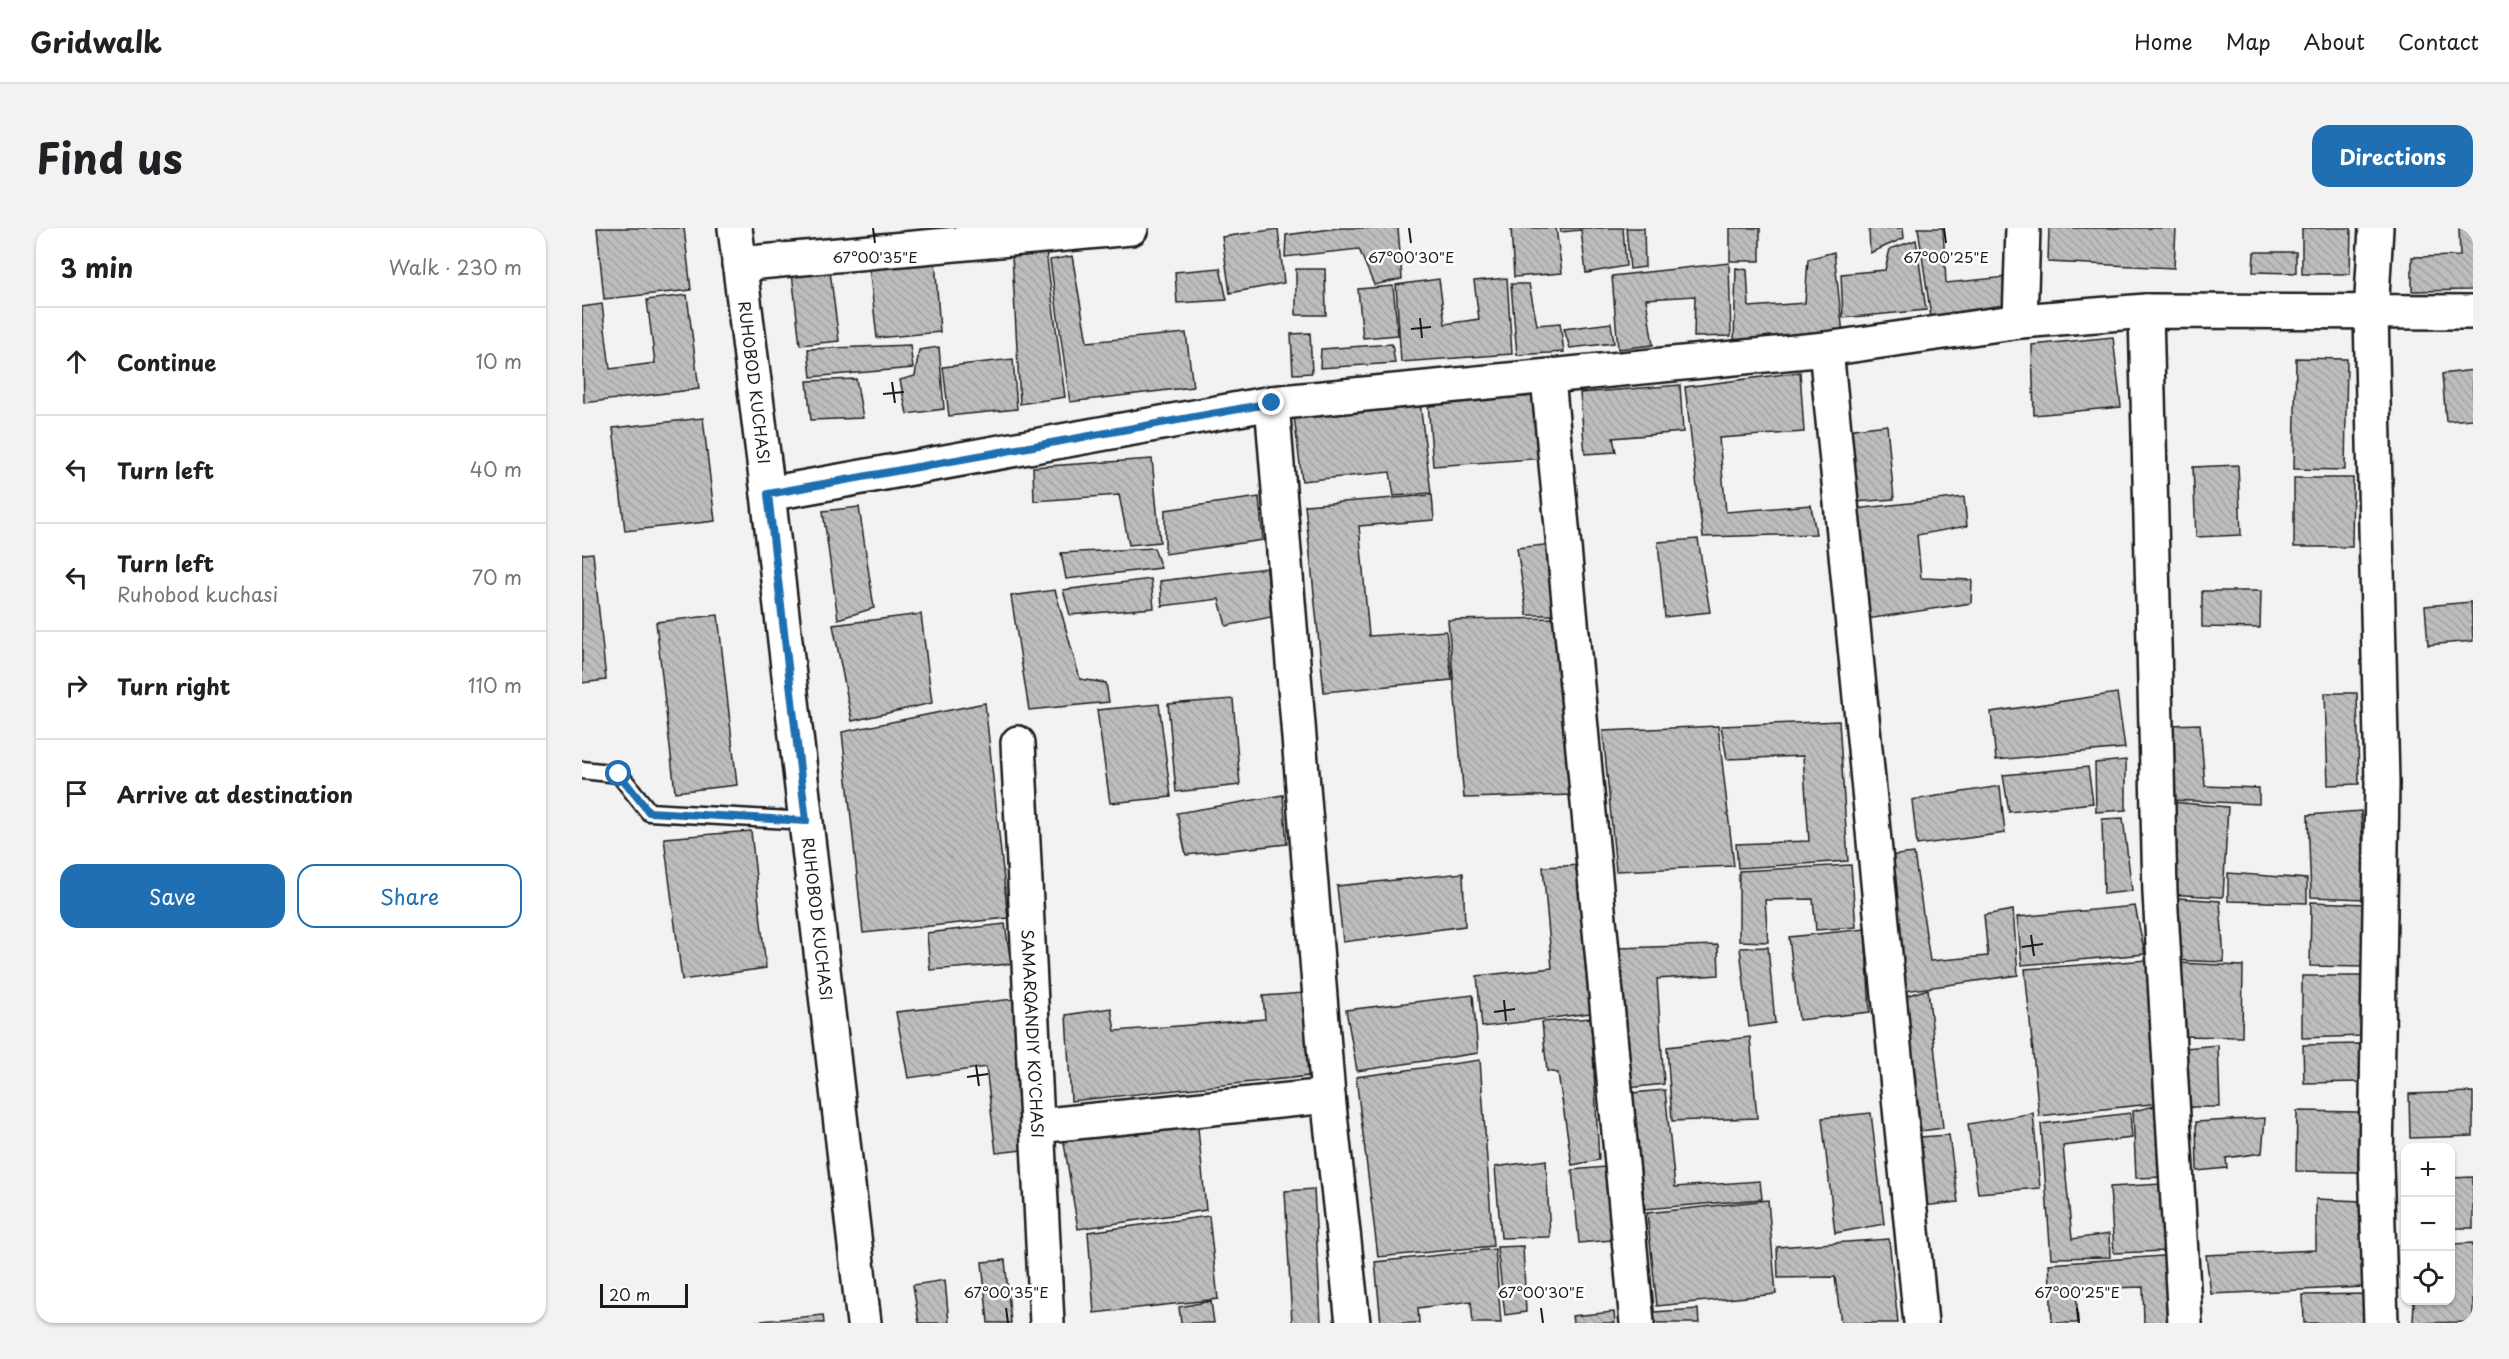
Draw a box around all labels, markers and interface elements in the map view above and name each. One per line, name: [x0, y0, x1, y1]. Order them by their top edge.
text: Gridwalk: [30, 20, 162, 63]
text: Home: [2134, 25, 2193, 57]
text: Map: [2226, 25, 2271, 57]
text: About: [2304, 25, 2365, 57]
text: Contact: [2398, 25, 2479, 57]
text: Find us: [36, 125, 183, 188]
button: Directions: [2312, 125, 2473, 187]
text: 67°00'35"E: [832, 245, 918, 268]
text: 67°00'30"E: [1368, 245, 1454, 268]
text: 67°00'25"E: [1903, 245, 1989, 268]
text: 3 min: [60, 248, 133, 287]
text: Walk · 230 m: [389, 252, 522, 282]
street label: RUHOBOD KUCHASI: [733, 300, 777, 466]
icon: ahead: [60, 345, 93, 378]
text: Continue: [117, 345, 216, 378]
text: 10 m: [475, 346, 522, 376]
route end: [1258, 389, 1284, 415]
icon: left: [60, 453, 93, 486]
text: Turn left: [117, 453, 214, 486]
text: 40 m: [470, 454, 522, 484]
text: Turn left: [117, 546, 214, 579]
icon: left: [60, 561, 93, 594]
text: 70 m: [472, 562, 522, 592]
text: Ruhobod kuchasi: [117, 579, 278, 609]
icon: right: [60, 669, 93, 702]
text: Turn right: [117, 669, 230, 702]
text: 110 m: [468, 670, 522, 700]
route start: [605, 760, 631, 786]
icon: arrive: [60, 777, 93, 810]
text: Arrive at destination: [117, 777, 353, 810]
street label: RUHOBOD KUCHASI: [797, 836, 840, 1002]
button: Save: [60, 864, 285, 928]
button: Share: [297, 864, 522, 928]
street label: SAMARQANDIY KO'CHASI: [1016, 929, 1051, 1139]
map controls: [2401, 1143, 2455, 1305]
button: +: [2401, 1143, 2455, 1197]
button: −: [2401, 1197, 2455, 1251]
button: locate: [2401, 1251, 2455, 1305]
text: 67°00'35"E: [963, 1280, 1049, 1303]
text: 67°00'30"E: [1498, 1280, 1584, 1303]
text: 67°00'25"E: [2034, 1280, 2120, 1303]
scale bar: [600, 1281, 688, 1308]
text: 20 m: [609, 1282, 650, 1306]

